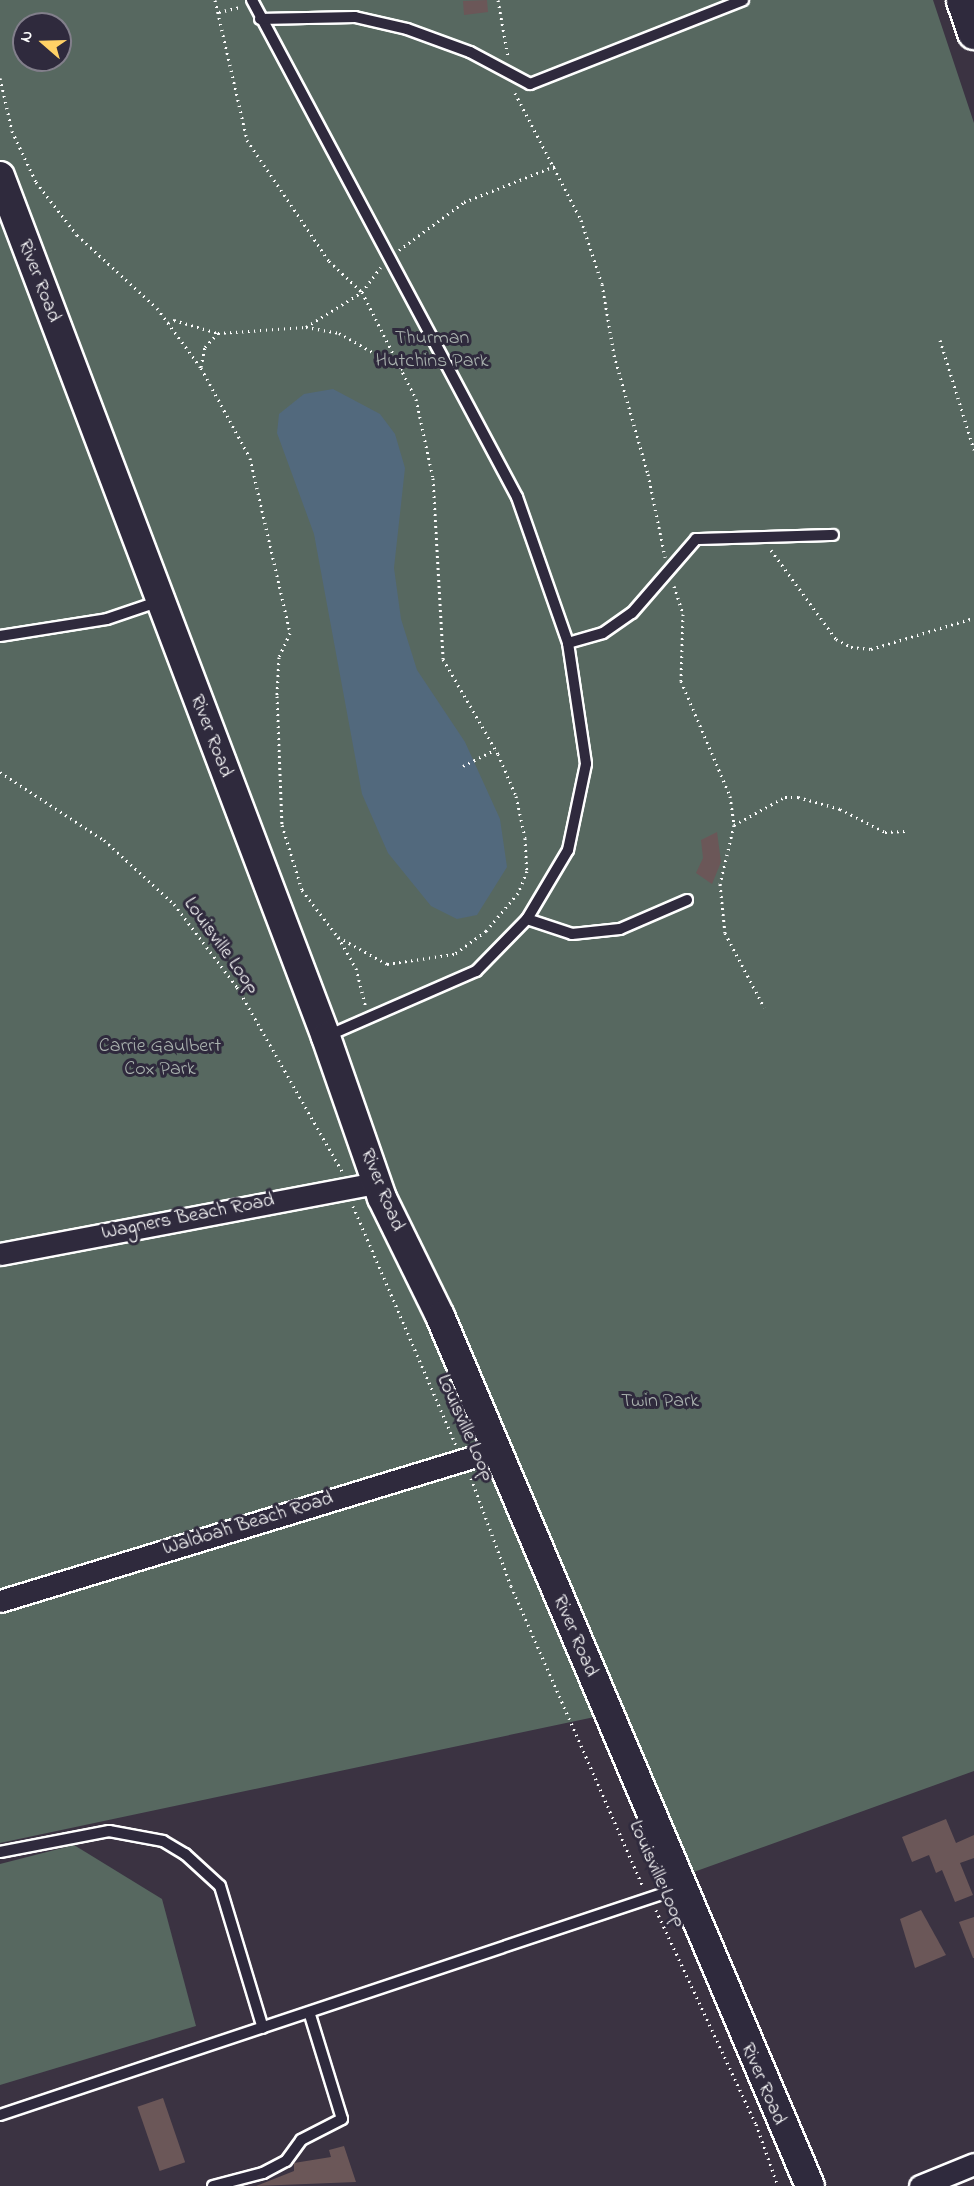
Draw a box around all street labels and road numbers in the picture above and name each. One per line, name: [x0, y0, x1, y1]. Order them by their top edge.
street label: River Road: [12, 236, 66, 326]
street label: River Road: [184, 691, 238, 781]
street label: Louisville Loop: [178, 893, 264, 999]
street label: River Road: [355, 1145, 409, 1235]
street label: Wagners Beach Road: [100, 1188, 276, 1246]
street label: Louisville Loop: [431, 1371, 499, 1485]
street label: Waldoah Beach Road: [160, 1487, 336, 1561]
street label: River Road: [547, 1591, 603, 1681]
street label: Louisville Loop: [623, 1817, 691, 1931]
street label: River Road: [735, 2039, 791, 2129]

